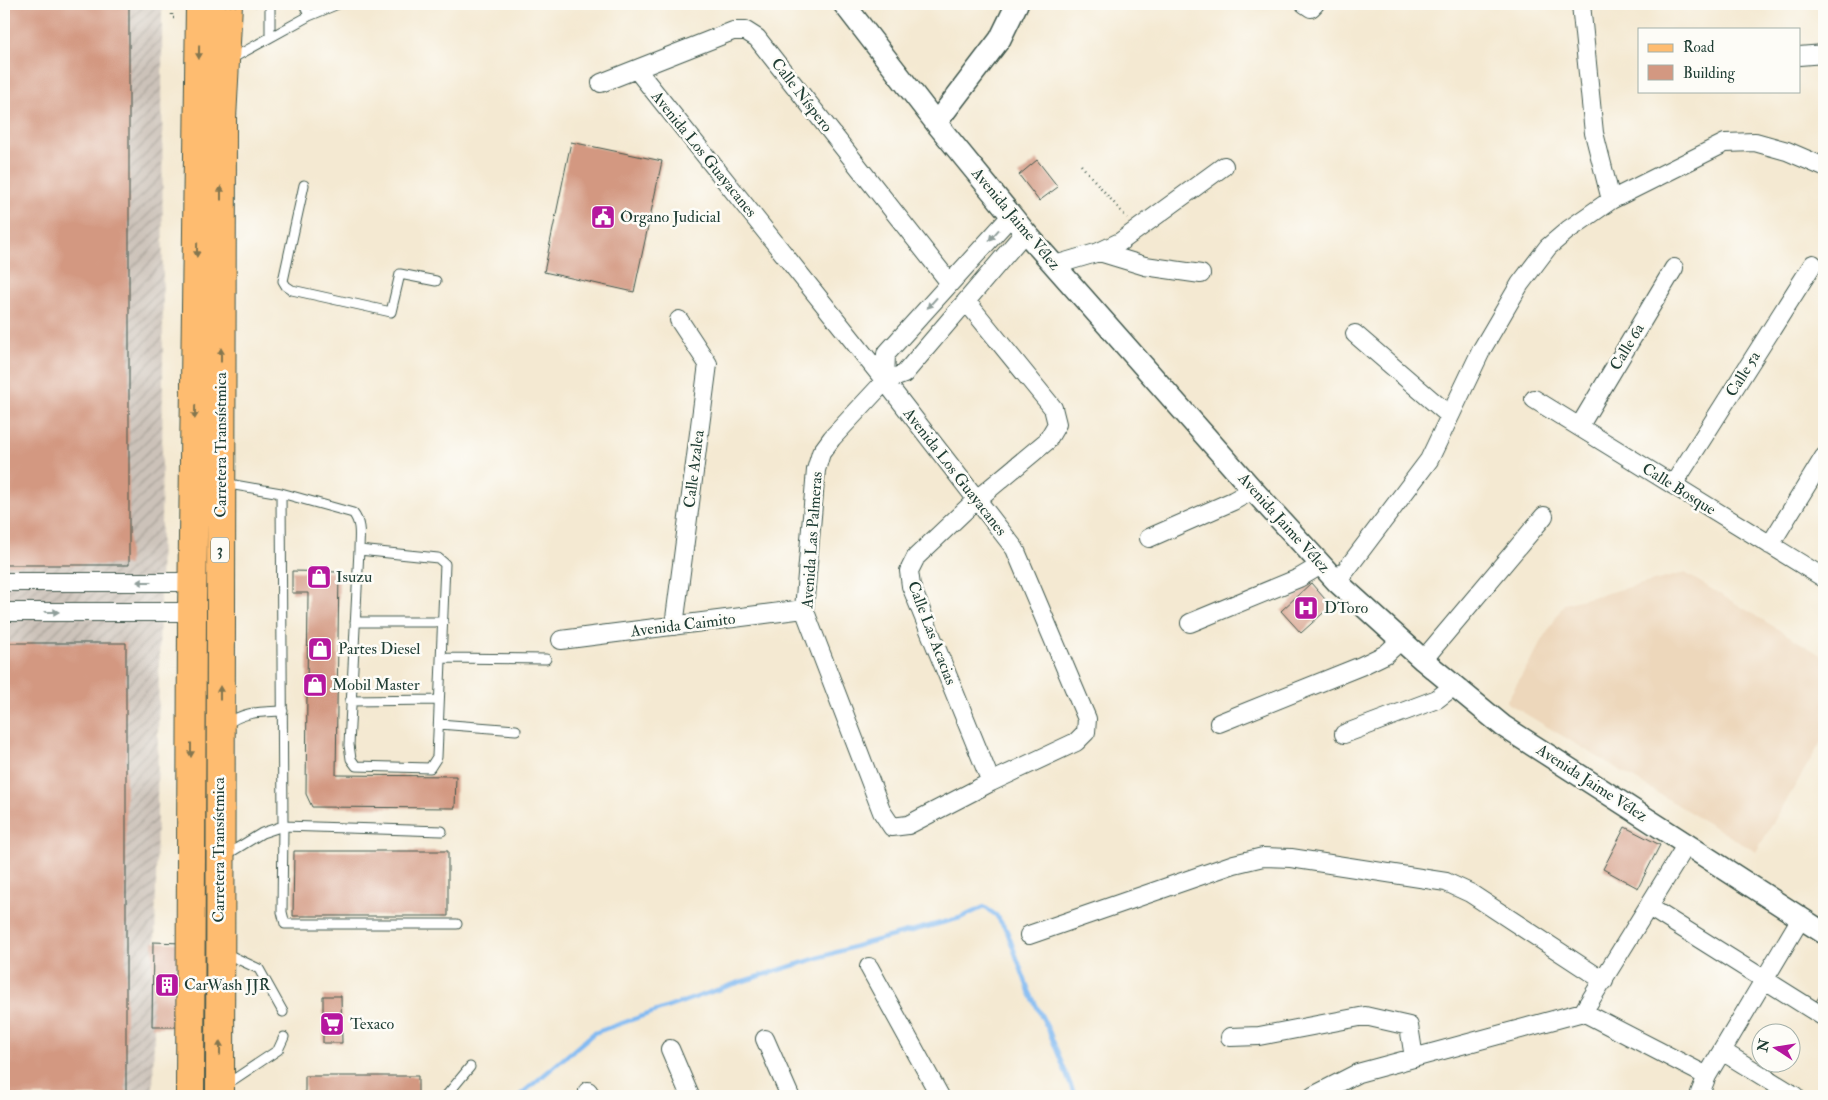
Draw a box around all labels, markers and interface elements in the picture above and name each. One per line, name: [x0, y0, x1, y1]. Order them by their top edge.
legend: [1638, 28, 1800, 92]
text: Road: [1683, 38, 1715, 57]
one-way arrow: [195, 45, 203, 61]
street label: Calle Níspero: [766, 54, 837, 137]
text: Building: [1683, 64, 1735, 83]
street label: Avenida Los Guayacanes: [646, 86, 761, 221]
street label: Avenida Jaime Vélez: [966, 163, 1065, 275]
one-way arrow: [217, 184, 225, 200]
public building icon: Organo Judicial: [590, 204, 616, 230]
place label: Organo Judicial: [620, 207, 721, 228]
one-way arrow: [988, 228, 1000, 240]
one-way arrow: [193, 242, 201, 258]
one-way arrow: [926, 296, 938, 308]
street label: Calle 6a: [1605, 320, 1649, 374]
one-way arrow: [217, 347, 225, 363]
street label: Calle 5a: [1721, 347, 1765, 401]
street label: Carretera Transístmica: [211, 372, 231, 518]
street label: Avenida Los Guayacanes: [898, 403, 1011, 540]
one-way arrow: [191, 405, 199, 421]
street label: Calle Azalea: [679, 429, 709, 509]
street label: Calle Bosque: [1638, 458, 1720, 520]
street label: Avenida Jaime Vélez: [1232, 468, 1334, 578]
street label: Avenida Las Palmeras: [797, 471, 827, 610]
road number: 3: [211, 538, 229, 562]
shop icon: Isuzu: [306, 564, 332, 590]
place label: Isuzu: [336, 567, 372, 587]
one-way arrow: [135, 578, 151, 586]
street label: Calle Las Acacias: [903, 578, 961, 688]
hospital icon: DToro: [1293, 595, 1319, 621]
place label: DToro: [1324, 598, 1368, 618]
one-way arrow: [45, 608, 61, 616]
street label: Avenida Caimito: [629, 609, 737, 641]
shop icon: Partes Diesel: [307, 636, 333, 662]
place label: Partes Diesel: [338, 639, 420, 659]
shop icon: Mobil Master: [302, 672, 328, 698]
place label: Mobil Master: [332, 675, 420, 695]
one-way arrow: [216, 684, 224, 700]
street label: Avenida Jaime Vélez: [1531, 739, 1651, 827]
one-way arrow: [187, 742, 195, 758]
street label: Carretera Transístmica: [209, 777, 229, 923]
building icon: CarWash JJR: [154, 972, 180, 998]
place label: CarWash JJR: [184, 975, 271, 996]
supermarket icon: Texaco: [319, 1011, 345, 1037]
place label: Texaco: [350, 1014, 395, 1034]
north arrow: [1750, 1022, 1800, 1072]
text: N: [1754, 1037, 1773, 1054]
one-way arrow: [215, 1039, 223, 1055]

